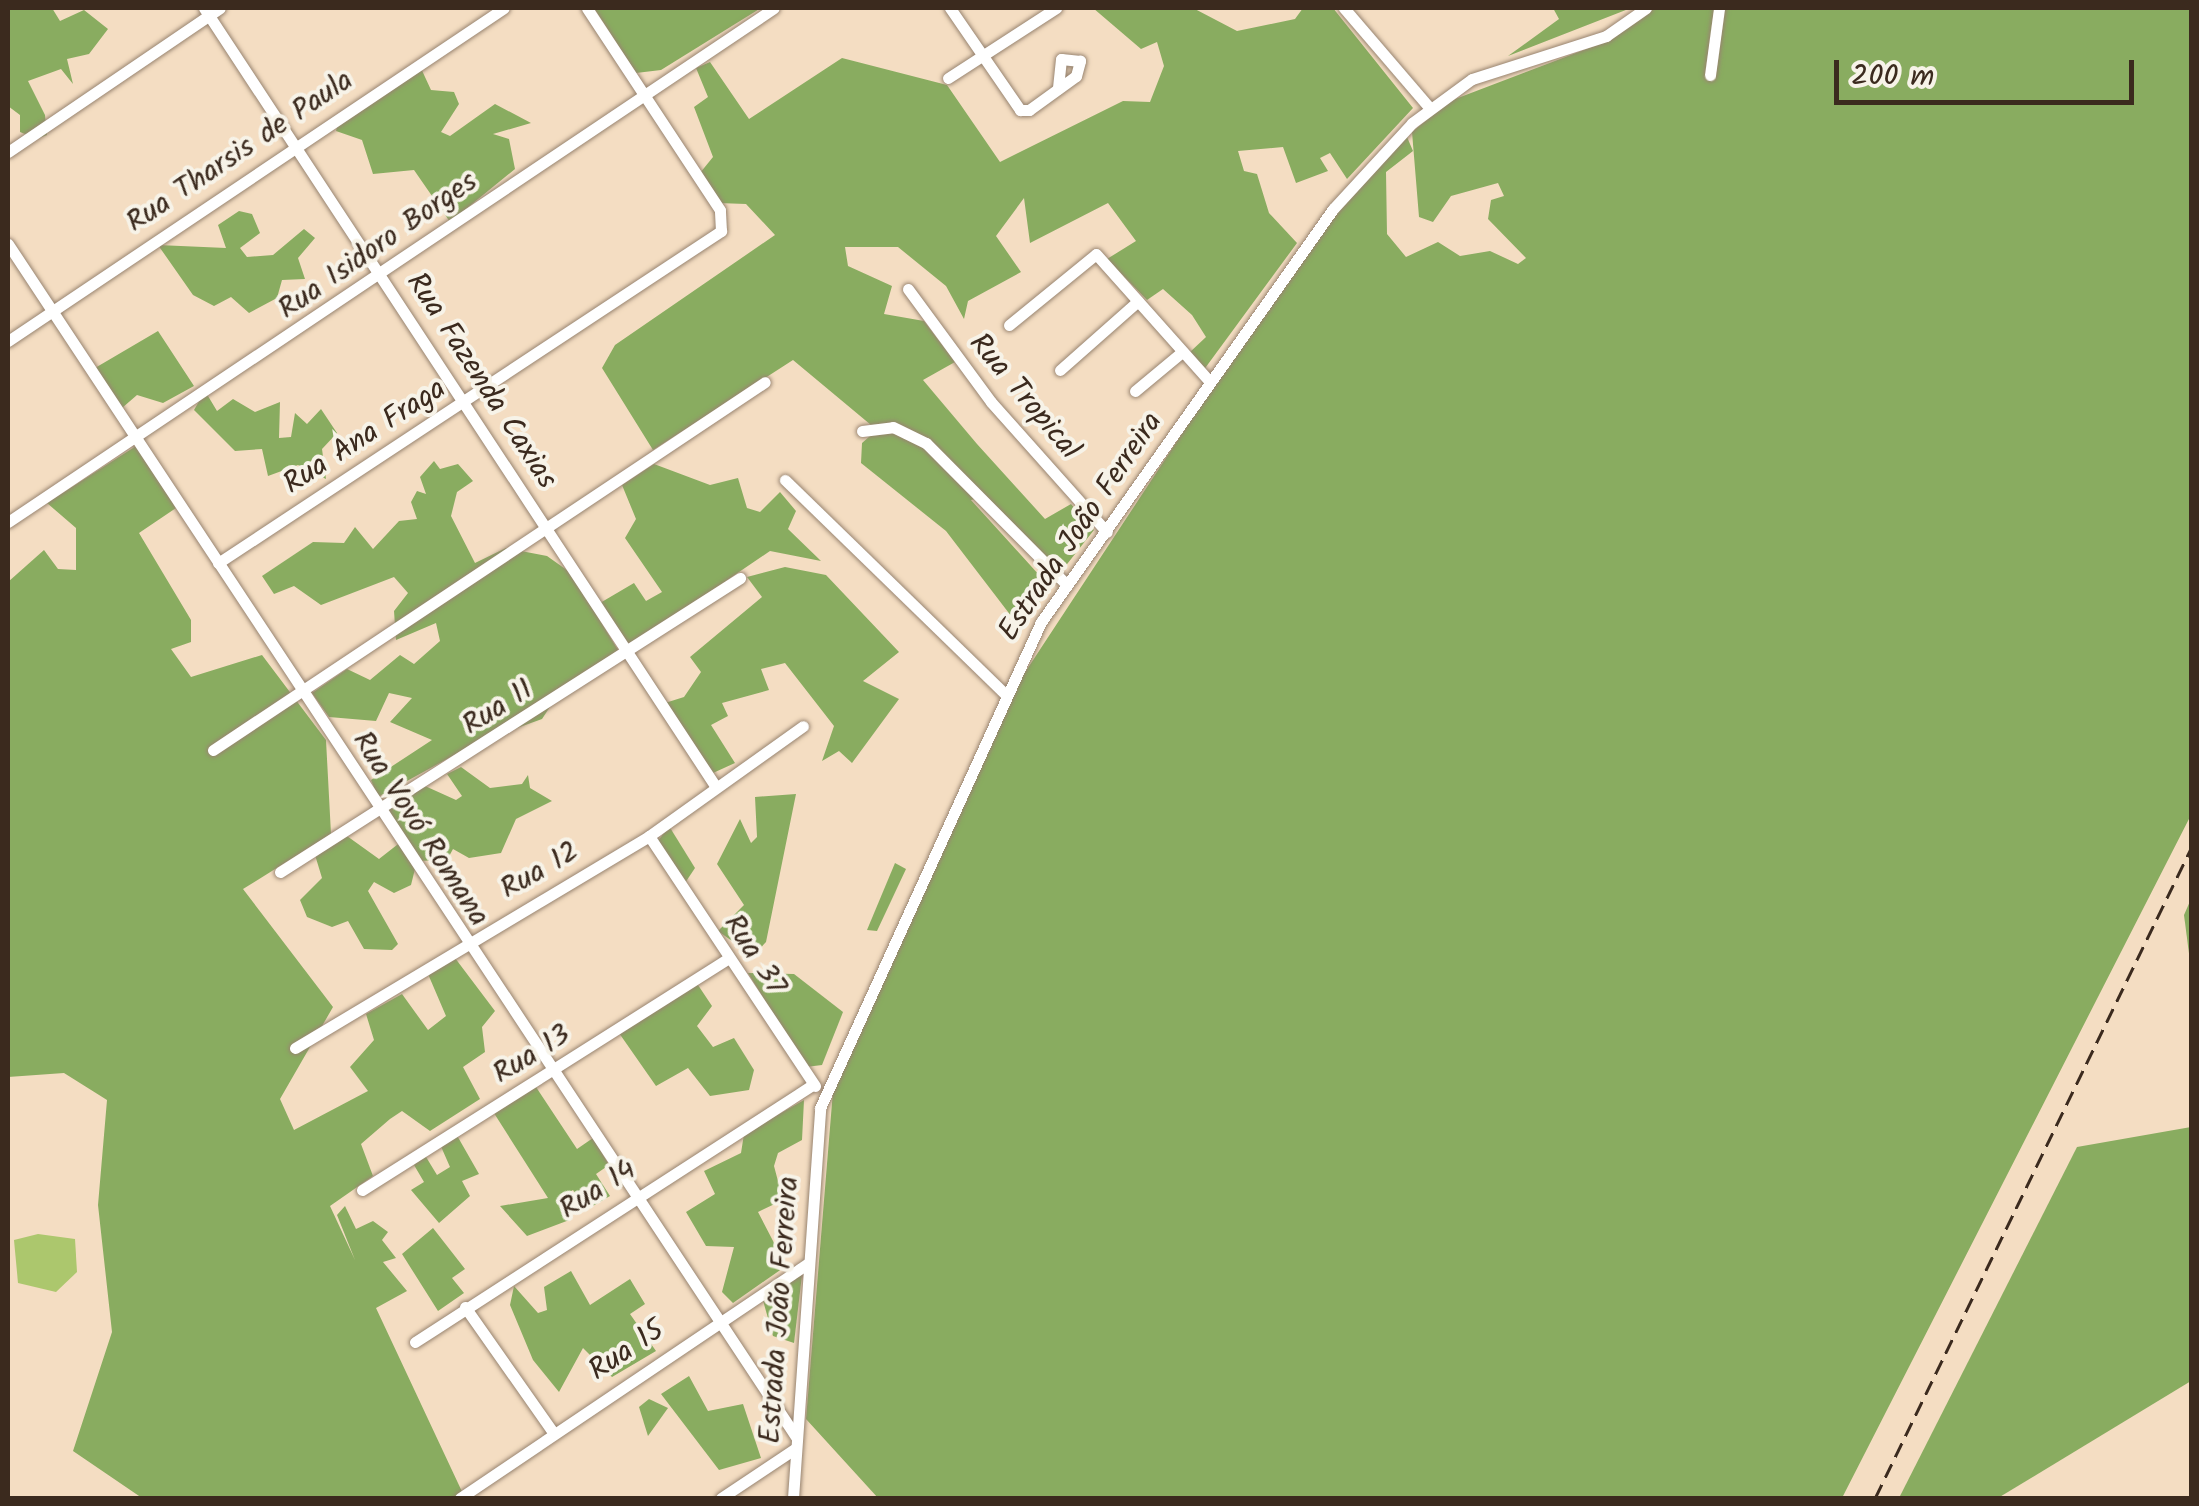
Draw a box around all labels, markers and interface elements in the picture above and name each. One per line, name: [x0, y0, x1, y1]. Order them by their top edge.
scale bar: [1839, 40, 2139, 102]
text: 200 m: [1851, 53, 1934, 101]
street label: Rua Tharsis de Paula: [120, 63, 360, 241]
street label: Rua Isidoro Borges: [272, 164, 484, 328]
street label: Rua Fazenda Caxias: [398, 266, 564, 496]
street label: Rua Tropical: [961, 326, 1087, 468]
street label: Rua Ana Fraga: [277, 371, 453, 503]
street label: Estrada João Ferreira: [991, 406, 1171, 648]
street label: Rua 11: [456, 672, 540, 744]
street label: Rua Vovó Romana: [344, 725, 496, 933]
street label: Rua 12: [494, 834, 586, 908]
street label: Rua 37: [715, 908, 793, 1002]
street label: Rua 13: [487, 1017, 577, 1093]
street label: Rua 14: [553, 1152, 643, 1228]
street label: Estrada João Ferreira: [753, 1175, 807, 1445]
street label: Rua 15: [582, 1313, 672, 1389]

